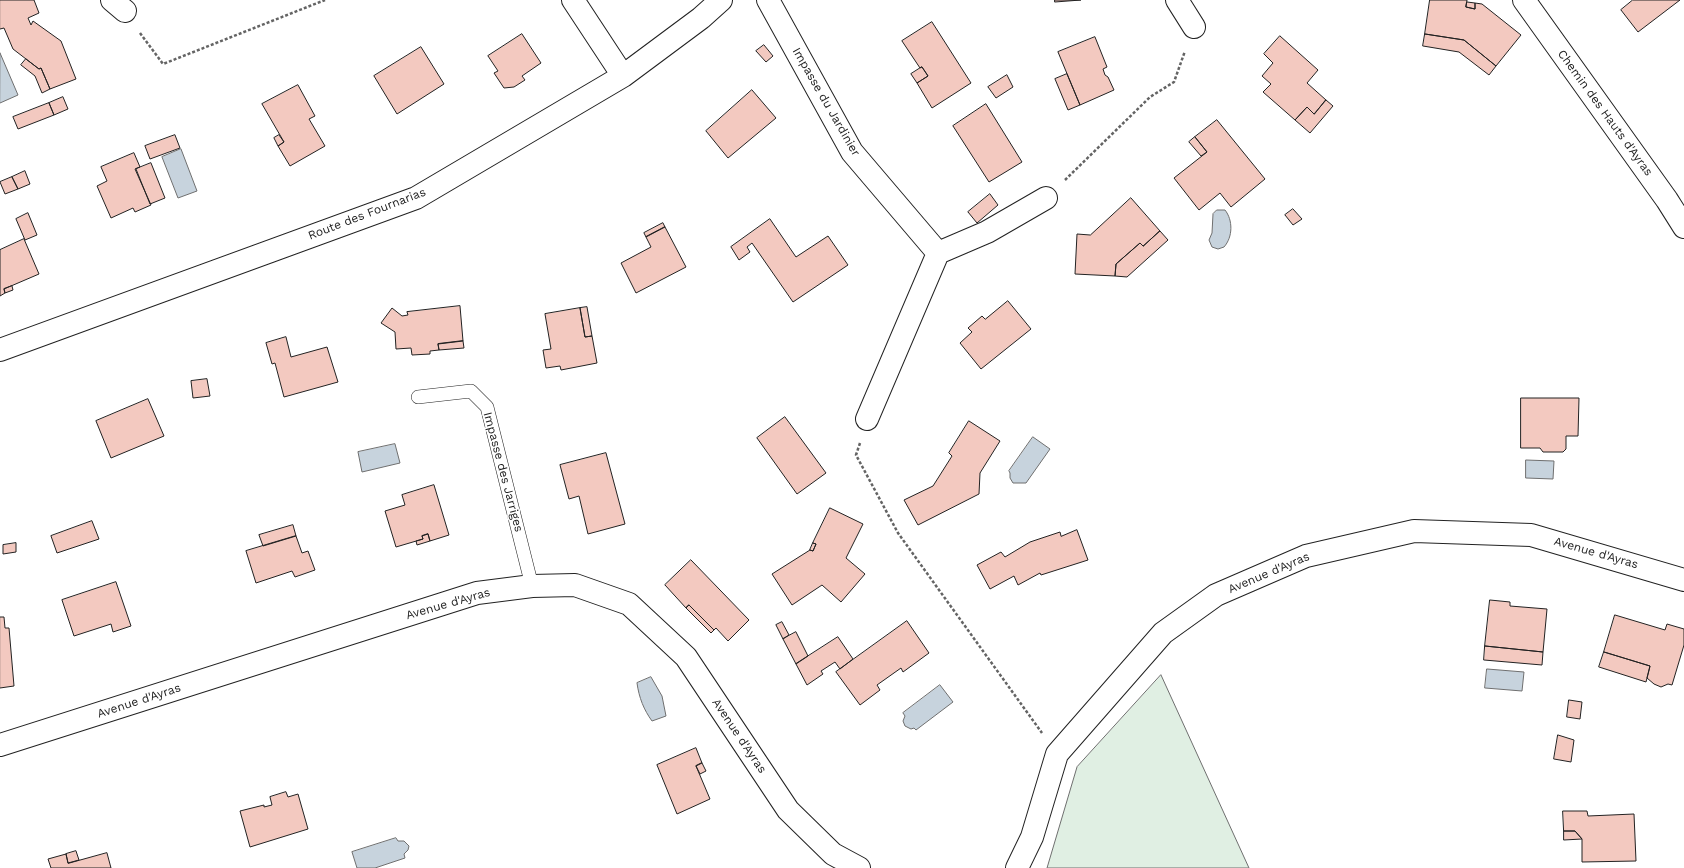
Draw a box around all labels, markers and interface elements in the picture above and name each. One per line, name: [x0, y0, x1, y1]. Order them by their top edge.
street label: Impasse du Jardinier: [789, 45, 863, 159]
street label: Chemin des Hauts d'Ayras: [1554, 47, 1656, 179]
street label: Route des Fournarias: [306, 185, 428, 243]
street label: Impasse des Jarriges: [480, 410, 526, 534]
street label: Avenue d'Ayras: [1552, 534, 1640, 572]
street label: Avenue d'Ayras: [1226, 549, 1312, 597]
street label: Avenue d'Ayras: [404, 585, 492, 623]
street label: Avenue d'Ayras: [95, 681, 183, 721]
street label: Avenue d'Ayras: [709, 696, 769, 776]

